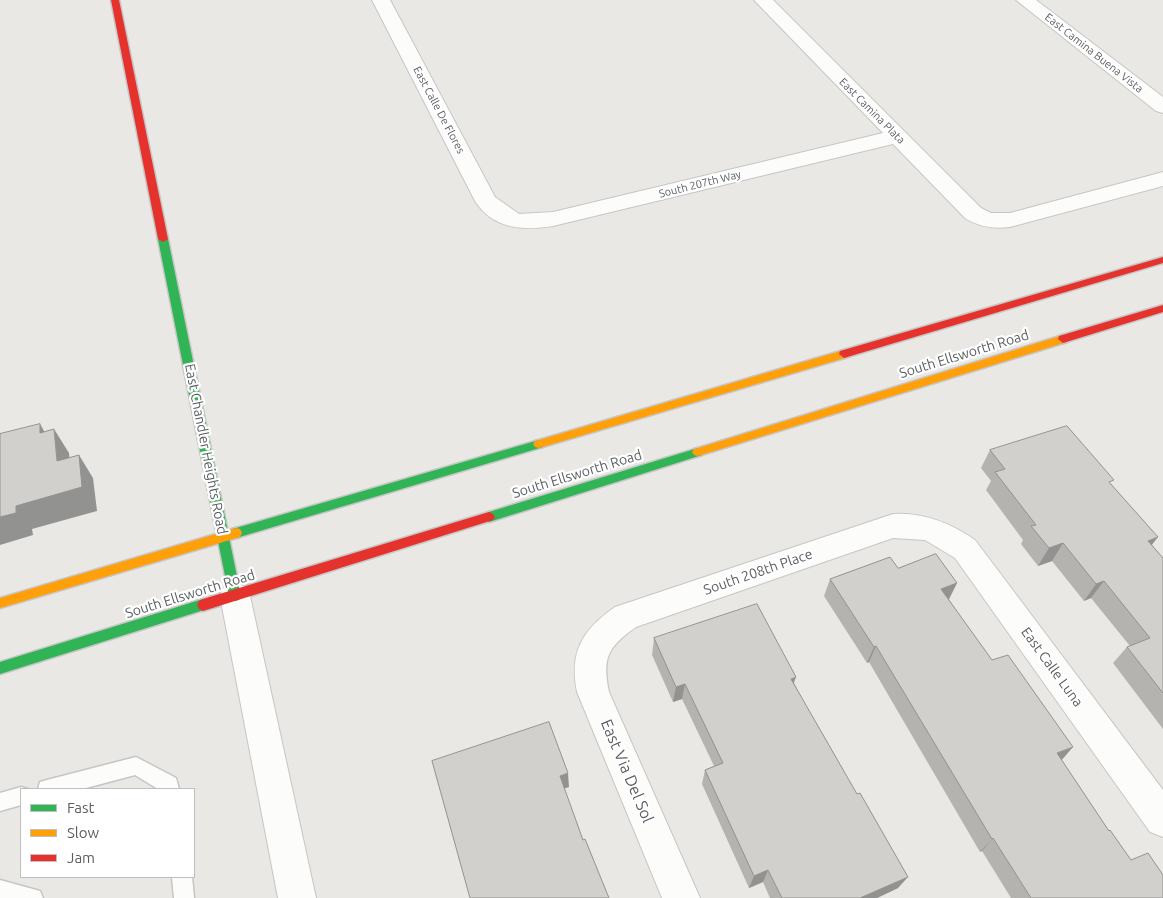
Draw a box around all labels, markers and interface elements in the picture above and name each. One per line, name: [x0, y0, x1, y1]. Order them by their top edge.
street label: East Camina Buena Vista: [1042, 11, 1146, 95]
street label: East Calle De Flores: [410, 64, 468, 156]
street label: East Camina Plata: [836, 75, 908, 147]
street label: South 207th Way: [658, 167, 742, 201]
street label: South Ellsworth Road: [897, 326, 1031, 382]
street label: East Chandler Heights Road: [181, 362, 231, 536]
street label: South Ellsworth Road: [510, 446, 644, 502]
street label: South 208th Place: [701, 545, 815, 599]
street label: South Ellsworth Road: [123, 566, 257, 622]
street label: East Calle Luna: [1018, 624, 1086, 710]
street label: East Via Del Sol: [597, 716, 657, 826]
legend: [20, 788, 195, 878]
text: Fast: [67, 799, 94, 816]
text: Slow: [67, 824, 99, 841]
text: Jam: [67, 849, 95, 866]

